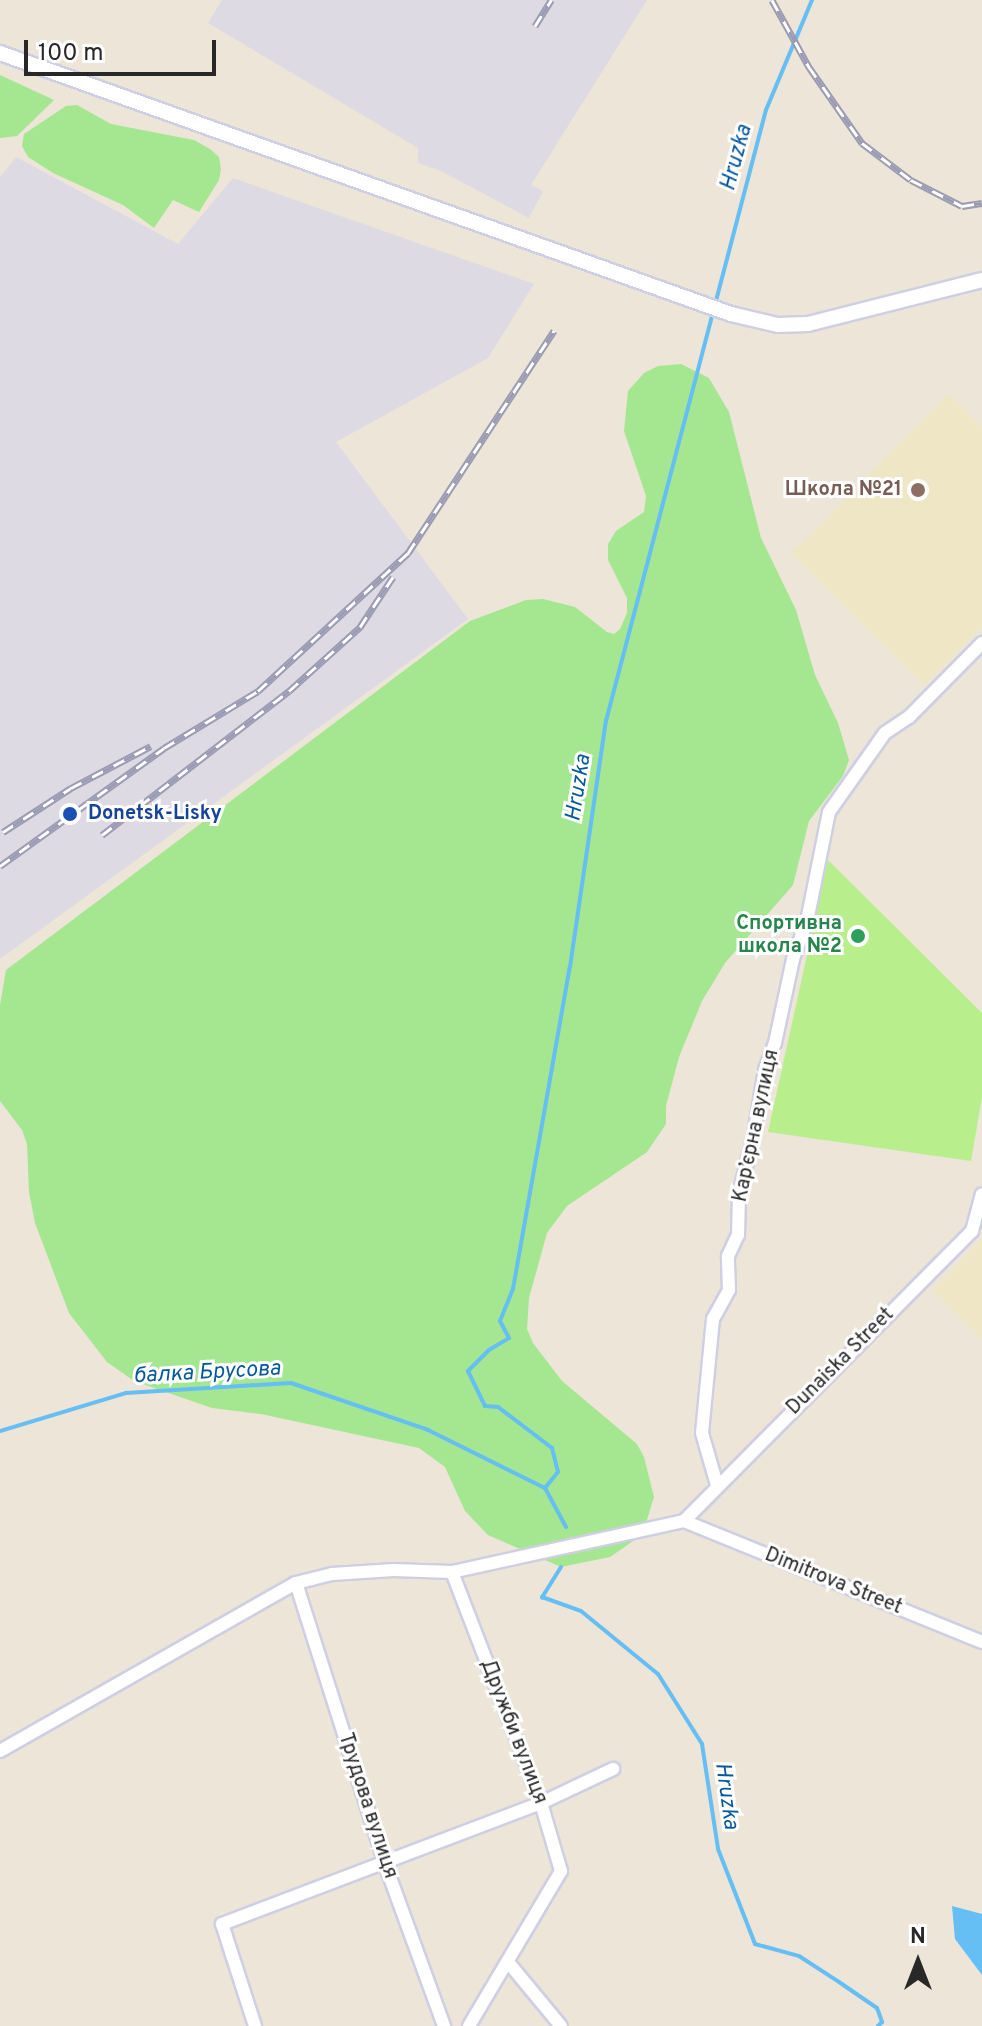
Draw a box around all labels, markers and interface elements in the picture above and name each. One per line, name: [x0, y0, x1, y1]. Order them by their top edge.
scale bar: [28, 24, 220, 74]
text: 100 m: [38, 39, 104, 69]
water label: Hruzka: [716, 122, 758, 194]
place label: Школа №21: [785, 478, 902, 502]
marker: Школа №21: [909, 481, 927, 499]
water label: Hruzka: [561, 753, 597, 823]
place label: Donetsk-Lisky: [88, 802, 222, 826]
marker: Donetsk-Lisky: [59, 803, 81, 825]
place label: Спортивна школа №2: [736, 912, 842, 959]
marker: Спортивна школа №2: [849, 927, 867, 945]
street label: Кар’єрна вулиця: [729, 1048, 785, 1204]
street label: Dunaiska Street: [782, 1303, 900, 1421]
water label: балка Брусова: [133, 1356, 281, 1390]
street label: Dimitrova Street: [761, 1544, 905, 1620]
street label: Дружби вулиця: [474, 1656, 552, 1808]
street label: Трудова вулиця: [332, 1730, 402, 1882]
water label: Hruzka: [708, 1761, 744, 1831]
north arrow: [878, 1922, 958, 2002]
text: N: [910, 1924, 926, 1951]

